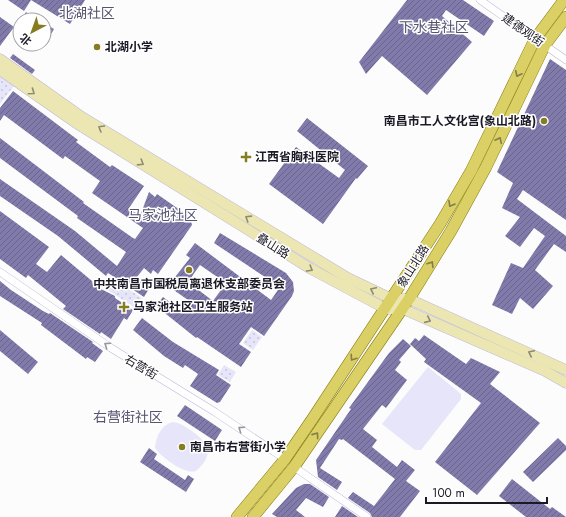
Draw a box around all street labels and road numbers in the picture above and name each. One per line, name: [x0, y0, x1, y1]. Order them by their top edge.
street label: 建德观街: [498, 9, 548, 51]
street label: 叠山路: [253, 229, 293, 263]
street label: 象山北路: [393, 241, 433, 291]
street label: 右营街: [121, 350, 161, 384]

